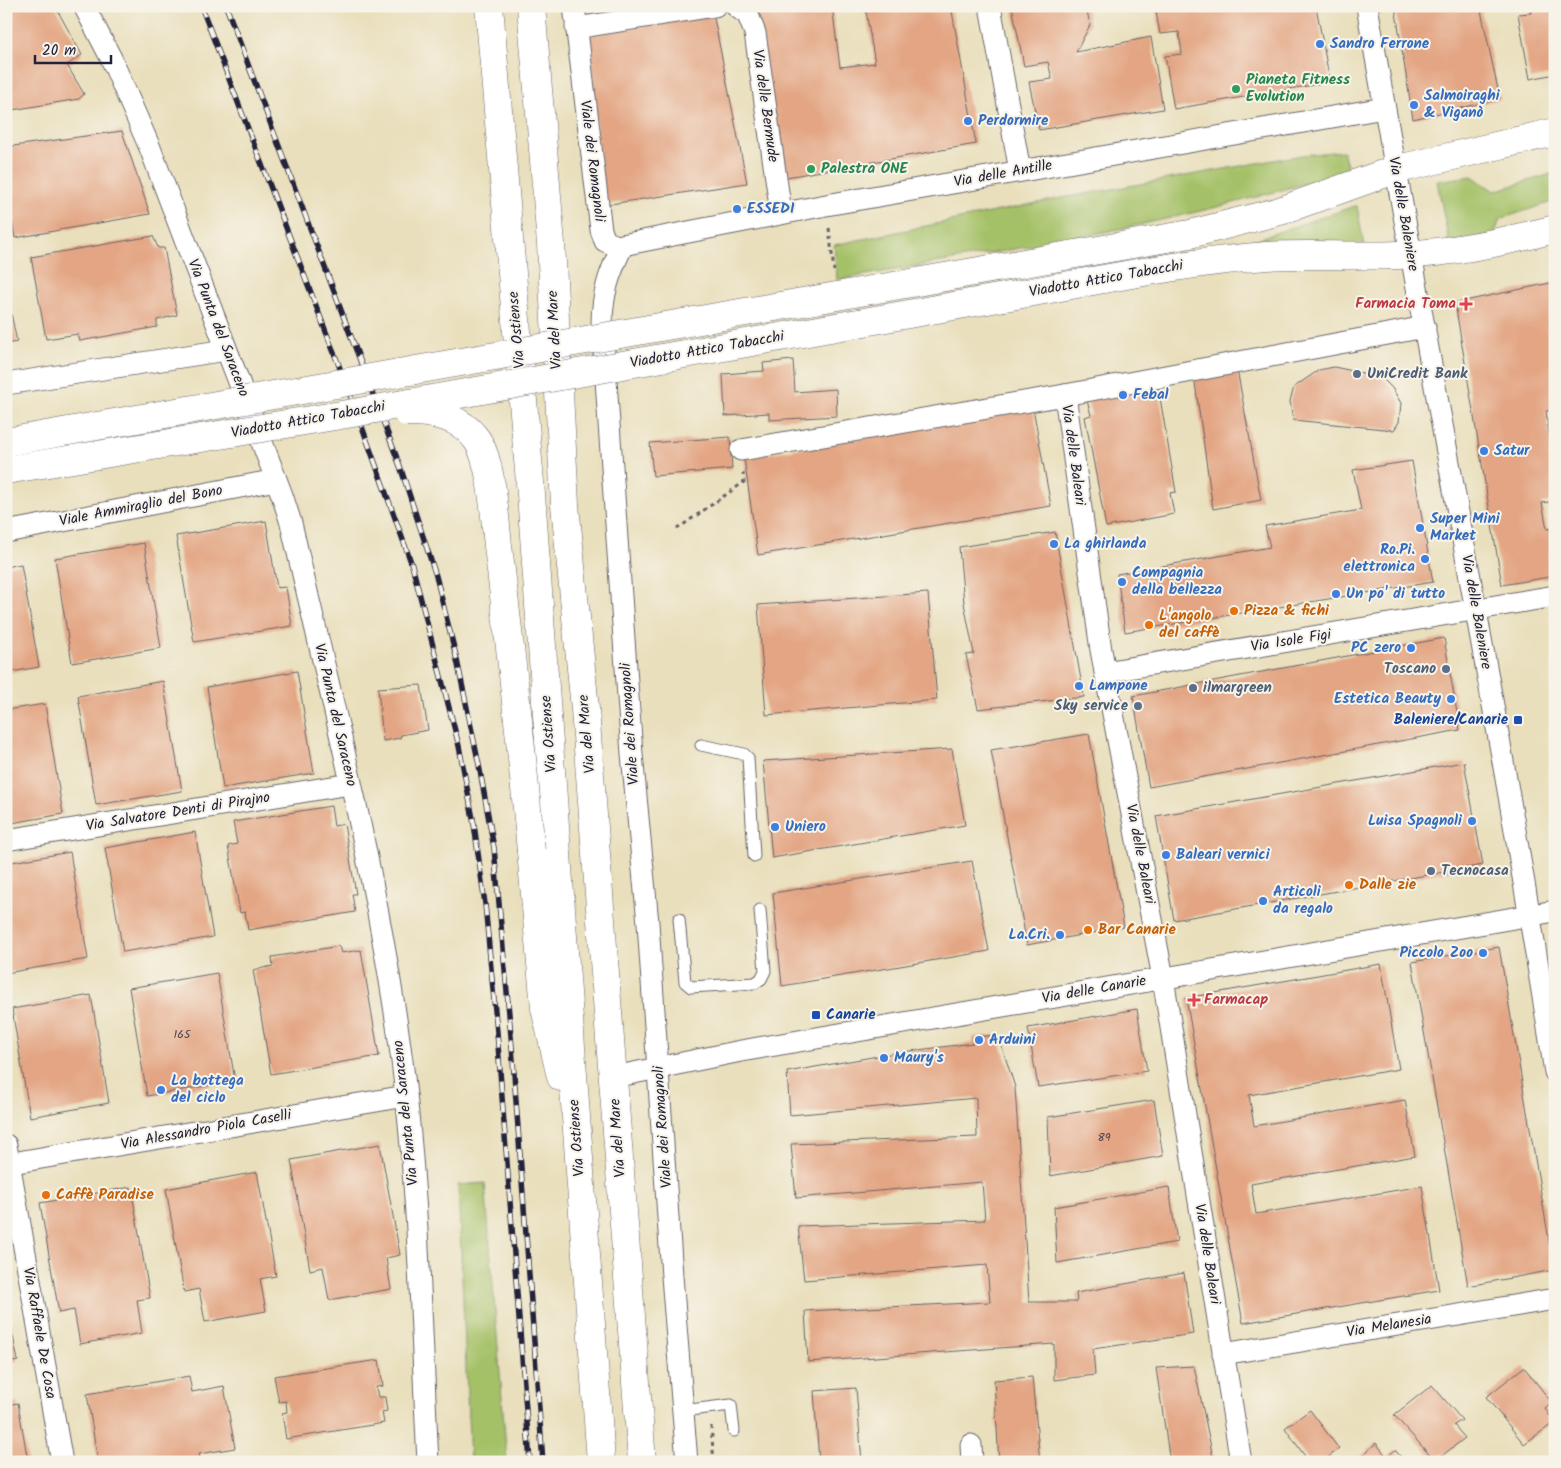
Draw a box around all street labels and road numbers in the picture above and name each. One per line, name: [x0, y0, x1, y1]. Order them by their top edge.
street label: Via delle Bermude: [745, 48, 785, 164]
street label: Viale dei Romagnoli: [573, 99, 612, 225]
street label: Via delle Antille: [952, 153, 1054, 194]
street label: Via delle Baleniere: [1381, 155, 1425, 273]
street label: Viadotto Attico Tabacchi: [1027, 253, 1186, 304]
street label: Via Punta del Saraceno: [181, 256, 255, 401]
street label: Via Ostiense: [502, 290, 532, 370]
street label: Via del Mare: [541, 290, 569, 370]
street label: Viadotto Attico Tabacchi: [628, 324, 787, 375]
street label: Viadotto Attico Tabacchi: [229, 394, 388, 445]
street label: Via delle Baleari: [1054, 403, 1092, 508]
street label: Viale Ammiraglio del Bono: [57, 478, 225, 534]
street label: Via delle Baleniere: [1454, 553, 1498, 671]
street label: Via Isole Figi: [1249, 623, 1334, 659]
street label: Via Punta del Saraceno: [307, 641, 363, 789]
street label: Viale dei Romagnoli: [614, 661, 646, 786]
street label: Via del Mare: [572, 693, 602, 774]
street label: Via Ostiense: [534, 694, 564, 773]
street label: Via Salvatore Denti di Pirajno: [84, 786, 272, 838]
street label: Via delle Baleari: [1119, 802, 1162, 908]
street label: Via delle Canarie: [1040, 969, 1148, 1011]
street label: Via Punta del Saraceno: [386, 1039, 426, 1187]
street label: Viale dei Romagnoli: [647, 1064, 679, 1189]
street label: Via del Mare: [603, 1097, 633, 1178]
street label: Via Ostiense: [562, 1098, 592, 1177]
street label: Via Alessandro Piola Caselli: [119, 1103, 294, 1157]
street label: Via delle Baleari: [1187, 1202, 1227, 1307]
street label: Via Raffaele De Cosa: [16, 1265, 62, 1401]
street label: Via Melanesia: [1345, 1307, 1433, 1345]

